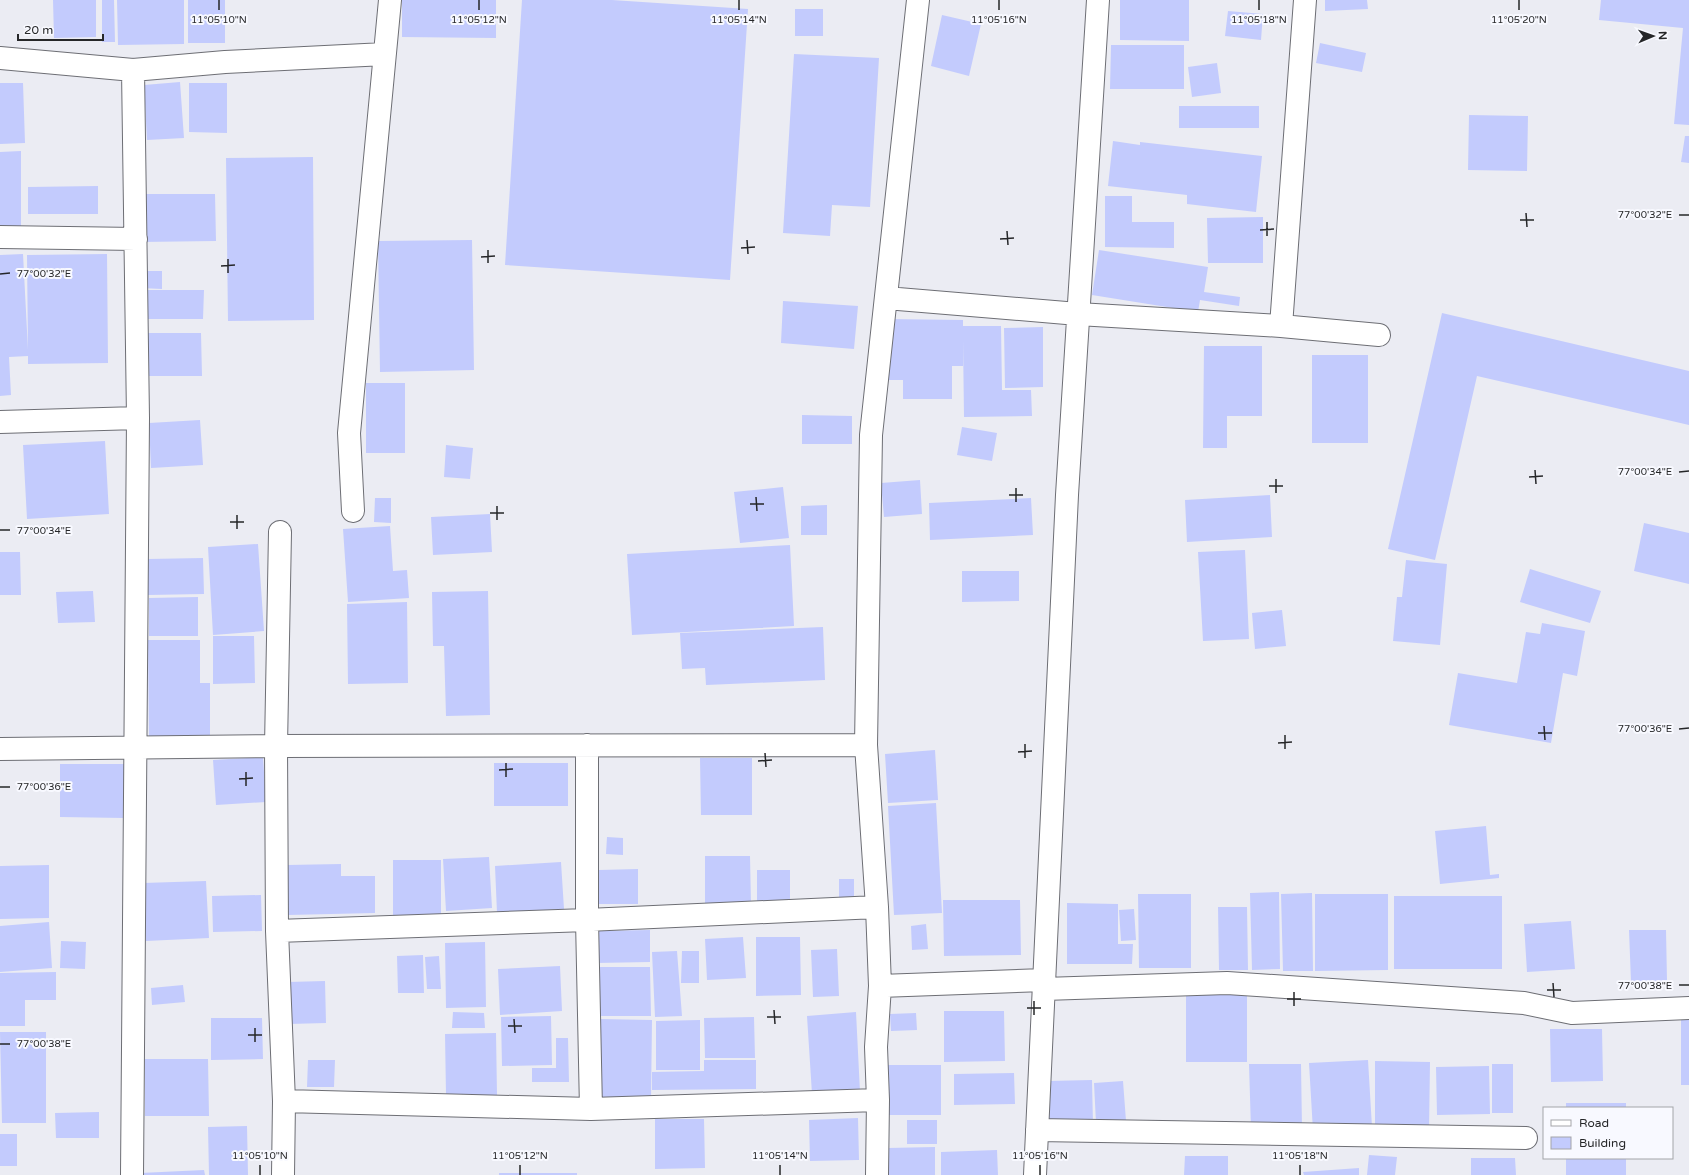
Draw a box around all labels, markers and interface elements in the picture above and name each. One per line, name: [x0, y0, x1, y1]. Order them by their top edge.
text: 11°05'10"N: [191, 14, 247, 26]
text: 11°05'12"N: [451, 14, 507, 26]
text: 11°05'14"N: [711, 14, 767, 26]
text: 11°05'16"N: [971, 14, 1027, 26]
text: 11°05'18"N: [1231, 14, 1287, 26]
text: 11°05'20"N: [1491, 14, 1547, 26]
scale bar: [18, 16, 103, 42]
north arrow: [1633, 16, 1673, 56]
text: 20 m: [24, 23, 53, 37]
text: N: [1656, 31, 1669, 40]
text: 77°00'32"E: [1618, 209, 1672, 221]
text: 77°00'32"E: [17, 268, 71, 280]
text: 77°00'34"E: [1618, 466, 1672, 478]
text: 77°00'34"E: [17, 525, 71, 537]
text: 77°00'36"E: [1618, 723, 1672, 735]
text: 77°00'36"E: [17, 781, 71, 793]
text: 77°00'38"E: [1618, 980, 1672, 992]
text: 77°00'38"E: [17, 1038, 71, 1050]
legend: [1543, 1107, 1673, 1159]
text: Road: [1579, 1116, 1609, 1130]
text: Building: [1579, 1136, 1626, 1150]
text: 11°05'10"N: [232, 1150, 288, 1162]
text: 11°05'12"N: [492, 1150, 548, 1162]
text: 11°05'14"N: [752, 1150, 808, 1162]
text: 11°05'16"N: [1012, 1150, 1068, 1162]
text: 11°05'18"N: [1272, 1150, 1328, 1162]

